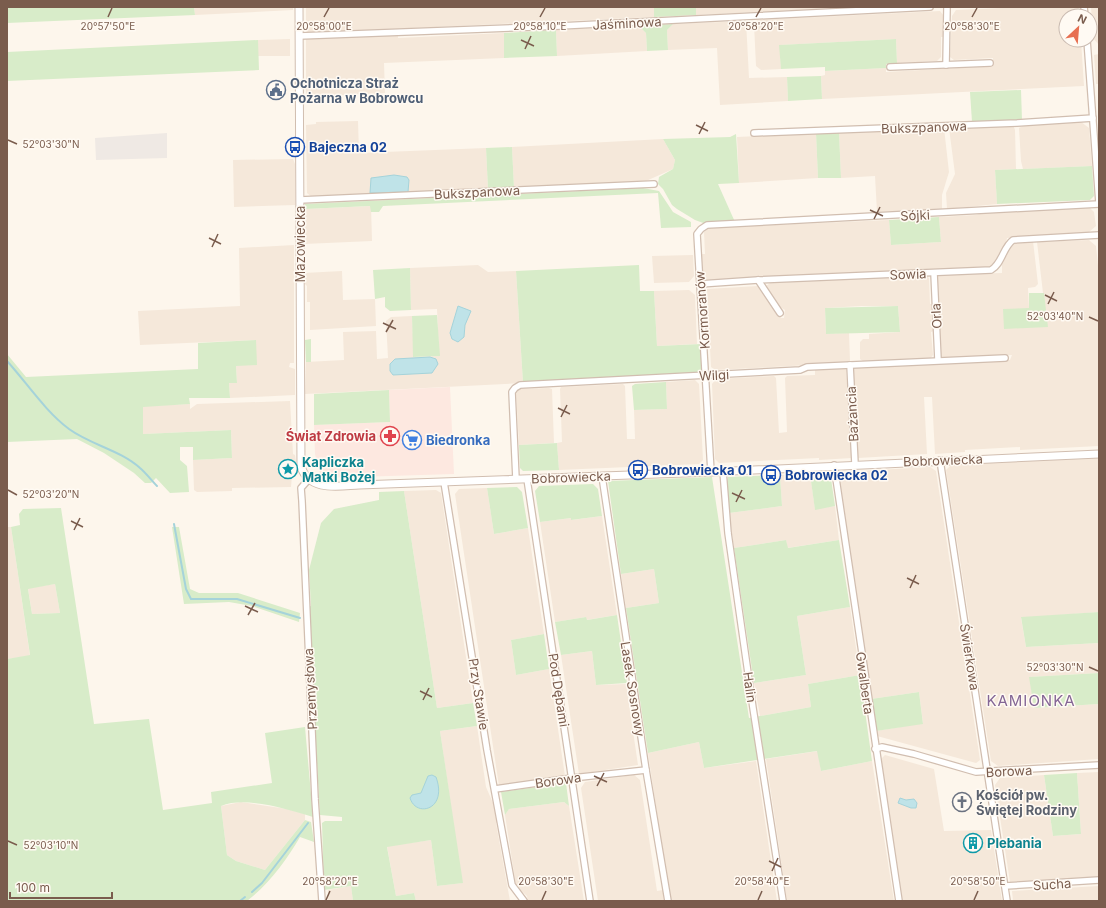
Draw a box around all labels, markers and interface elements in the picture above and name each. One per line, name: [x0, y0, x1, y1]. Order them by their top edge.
north arrow: [1058, 8, 1098, 48]
text: N: [1076, 11, 1089, 27]
street label: Jaśminowa: [592, 13, 662, 33]
text: 20°57'50"E: [81, 20, 135, 32]
text: 20°58'00"E: [296, 20, 352, 32]
text: 20°58'10"E: [513, 20, 567, 32]
text: 20°58'20"E: [728, 20, 784, 32]
text: 20°58'30"E: [944, 20, 1000, 32]
place label: Ochotnicza Straż Pożarna w Bobrowcu: [290, 75, 423, 106]
public building icon: Ochotnicza Straż Pożarna w Bobrowcu: [265, 79, 287, 101]
street label: Bukszpanowa: [881, 118, 967, 136]
bus stop icon: Bajeczna 02: [284, 136, 306, 158]
text: 52°03'30"N: [23, 138, 79, 150]
place label: Bajeczna 02: [309, 139, 387, 155]
street label: Bukszpanowa: [434, 182, 520, 202]
street label: Mazowiecka: [292, 206, 308, 282]
street label: Sójki: [900, 206, 930, 224]
street label: Sowia: [889, 265, 927, 283]
street label: Kormoranów: [691, 270, 713, 350]
street label: Orla: [927, 303, 945, 329]
text: 52°03'40"N: [1027, 310, 1083, 322]
street label: Wilgi: [698, 366, 730, 384]
street label: Bażancia: [843, 386, 861, 442]
pharmacy icon: Świat Zdrowia: [379, 425, 401, 447]
place label: Świat Zdrowia: [286, 428, 376, 444]
supermarket icon: Biedronka: [401, 429, 423, 451]
place label: Biedronka: [426, 432, 490, 448]
street label: Bobrowiecka: [903, 451, 983, 469]
place label: Kapliczka Matki Bożej: [302, 454, 375, 485]
place icon: Kapliczka Matki Bożej: [277, 458, 299, 480]
bus stop icon: Bobrowiecka 01: [627, 459, 649, 481]
place label: Bobrowiecka 01: [652, 462, 752, 478]
bus stop icon: Bobrowiecka 02: [760, 464, 782, 486]
place label: Bobrowiecka 02: [785, 467, 888, 483]
street label: Bobrowiecka: [531, 468, 611, 486]
text: 52°03'20"N: [23, 488, 79, 500]
street label: Świerkowa: [957, 623, 983, 691]
street label: Lasek Sosnowy: [618, 640, 648, 738]
street label: Przemysłowa: [300, 648, 320, 730]
street label: Gwalberta: [853, 651, 877, 715]
street label: Pod Dębami: [545, 652, 573, 728]
street label: Przy Stawie: [465, 657, 493, 731]
text: 52°03'30"N: [1027, 661, 1083, 673]
street label: Halin: [740, 671, 760, 703]
district label: KAMIONKA: [986, 691, 1076, 710]
street label: Borowa: [985, 762, 1033, 780]
street label: Borowa: [534, 769, 582, 791]
place label: Kościół pw. Świętej Rodziny: [976, 787, 1077, 818]
church icon: Kościół pw. Świętej Rodziny: [951, 791, 973, 813]
building icon: Plebania: [962, 832, 984, 854]
place label: Plebania: [987, 835, 1042, 851]
text: 52°03'10"N: [24, 839, 78, 851]
scale bar: [10, 874, 112, 900]
text: 20°58'20"E: [302, 875, 358, 887]
text: 20°58'30"E: [518, 875, 574, 887]
text: 20°58'40"E: [734, 875, 790, 887]
text: 20°58'50"E: [950, 875, 1006, 887]
street label: Sucha: [1032, 875, 1072, 893]
text: 100 m: [16, 880, 50, 895]

